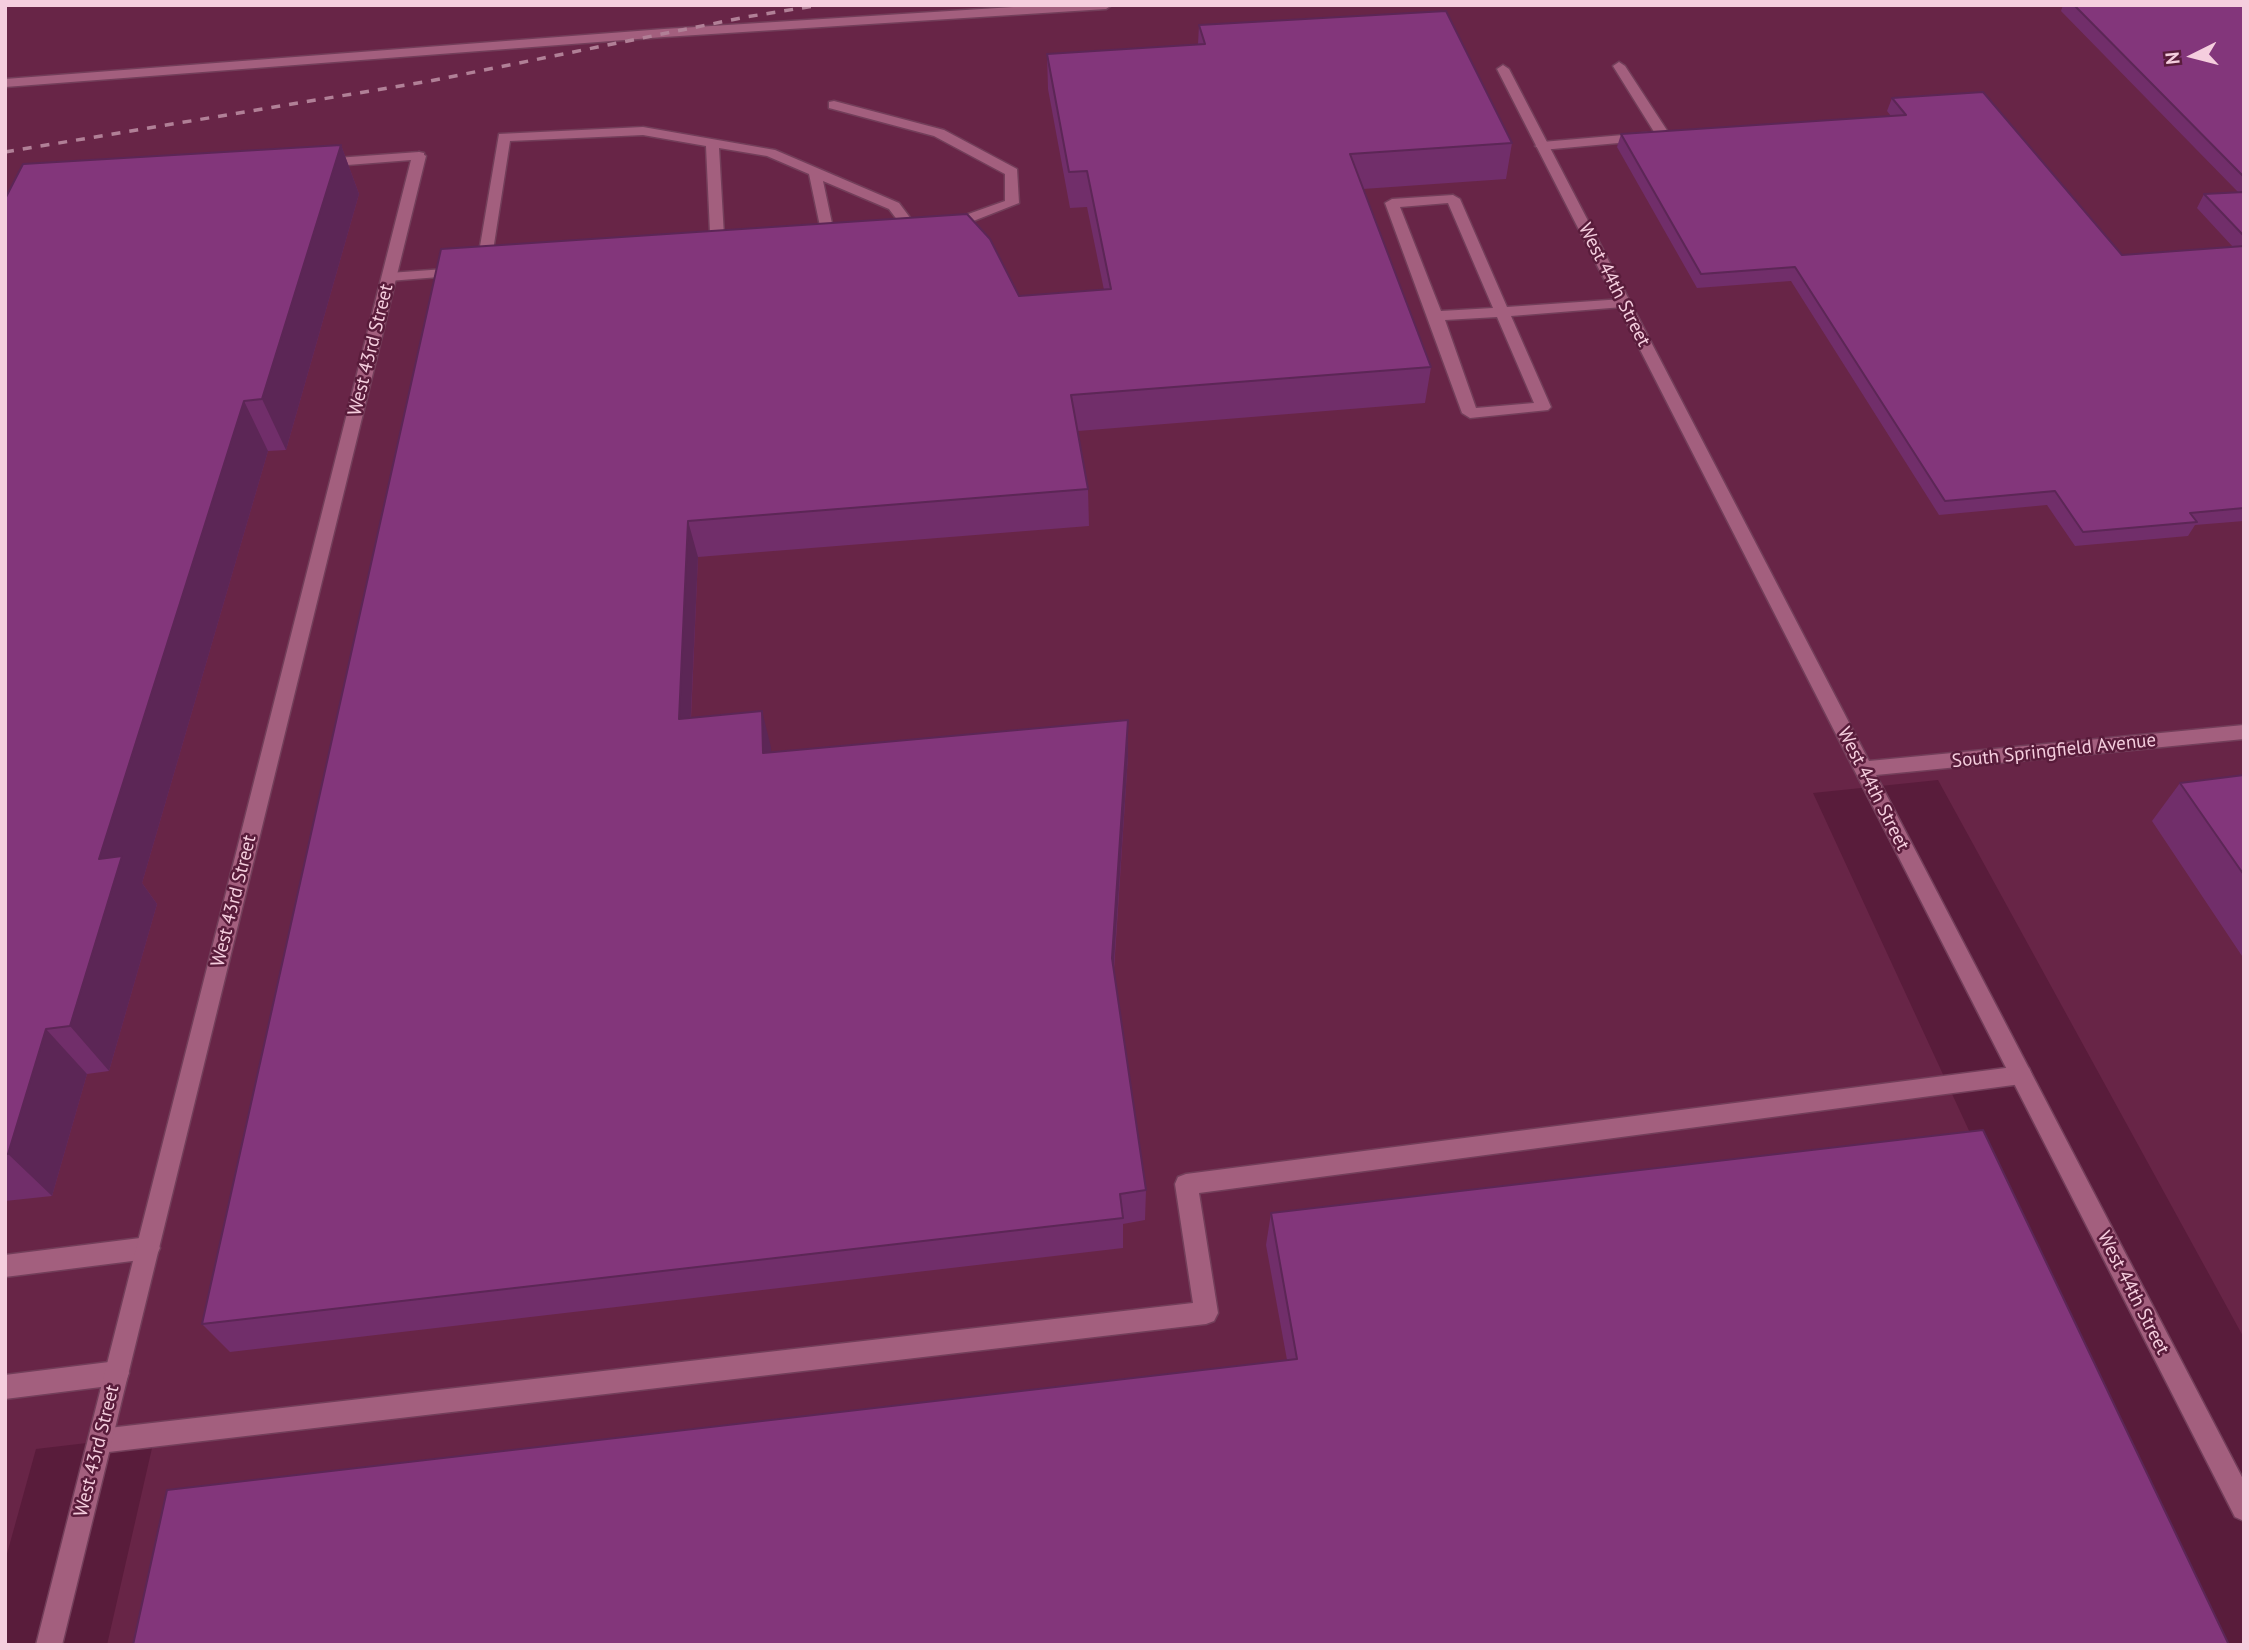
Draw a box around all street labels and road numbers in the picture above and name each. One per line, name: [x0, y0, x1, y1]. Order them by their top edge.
street label: West 44th Street: [1573, 220, 1655, 350]
street label: West 43rd Street: [344, 282, 398, 418]
street label: West 44th Street: [1832, 724, 1914, 854]
street label: South Springfield Avenue: [1951, 729, 2157, 773]
street label: West 43rd Street: [207, 833, 261, 969]
street label: West 44th Street: [2092, 1228, 2174, 1358]
street label: West 43rd Street: [70, 1383, 124, 1519]

